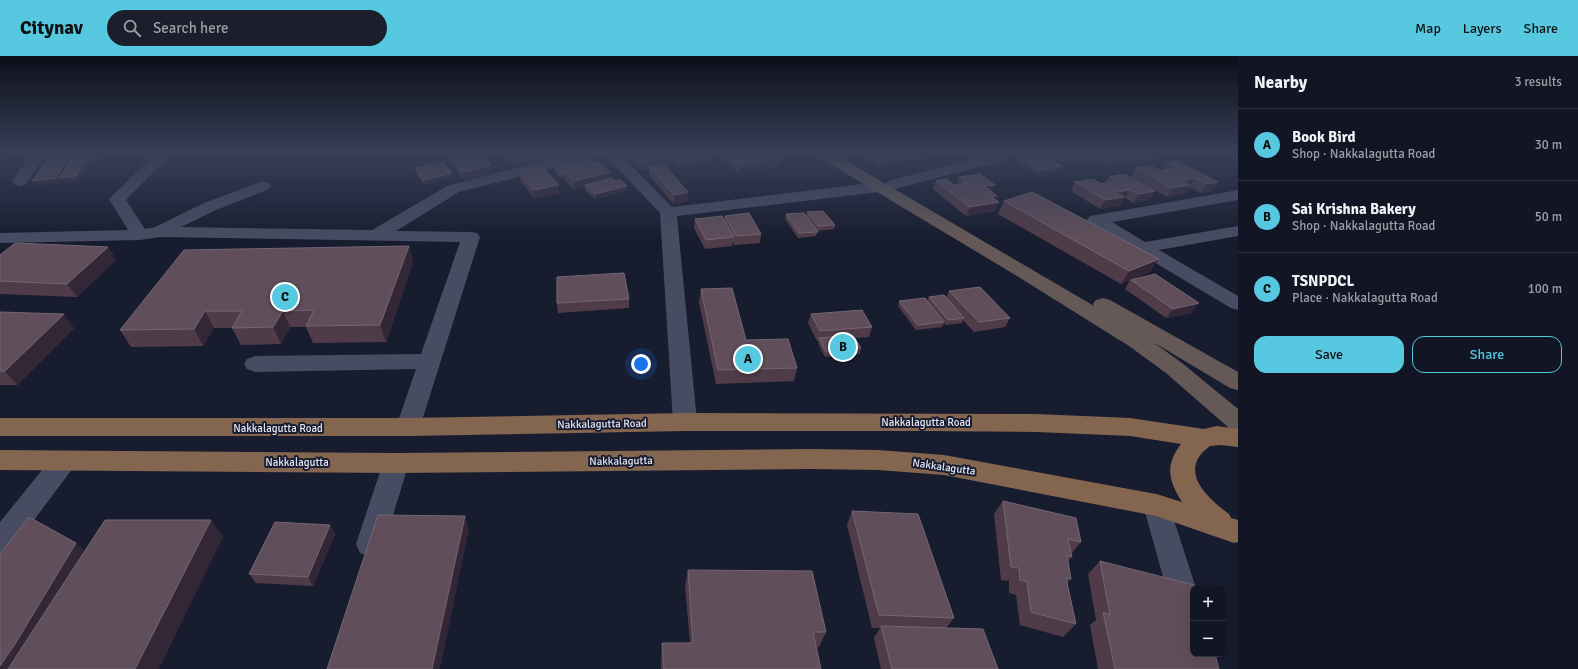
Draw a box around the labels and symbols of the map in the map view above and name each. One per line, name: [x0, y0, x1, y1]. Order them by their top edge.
pin: C: [272, 282, 298, 312]
pin: B: [830, 332, 856, 362]
pin: A: [735, 344, 761, 374]
your location: [631, 354, 651, 374]
street label: Nakkalagutta Road: [881, 416, 971, 429]
street label: Nakkalagutta Road: [557, 417, 647, 431]
street label: Nakkalagutta Road: [233, 422, 323, 435]
street label: Nakkalagutta: [589, 454, 653, 468]
street label: Nakkalagutta: [265, 456, 329, 469]
street label: Nakkalagutta: [912, 456, 977, 478]

